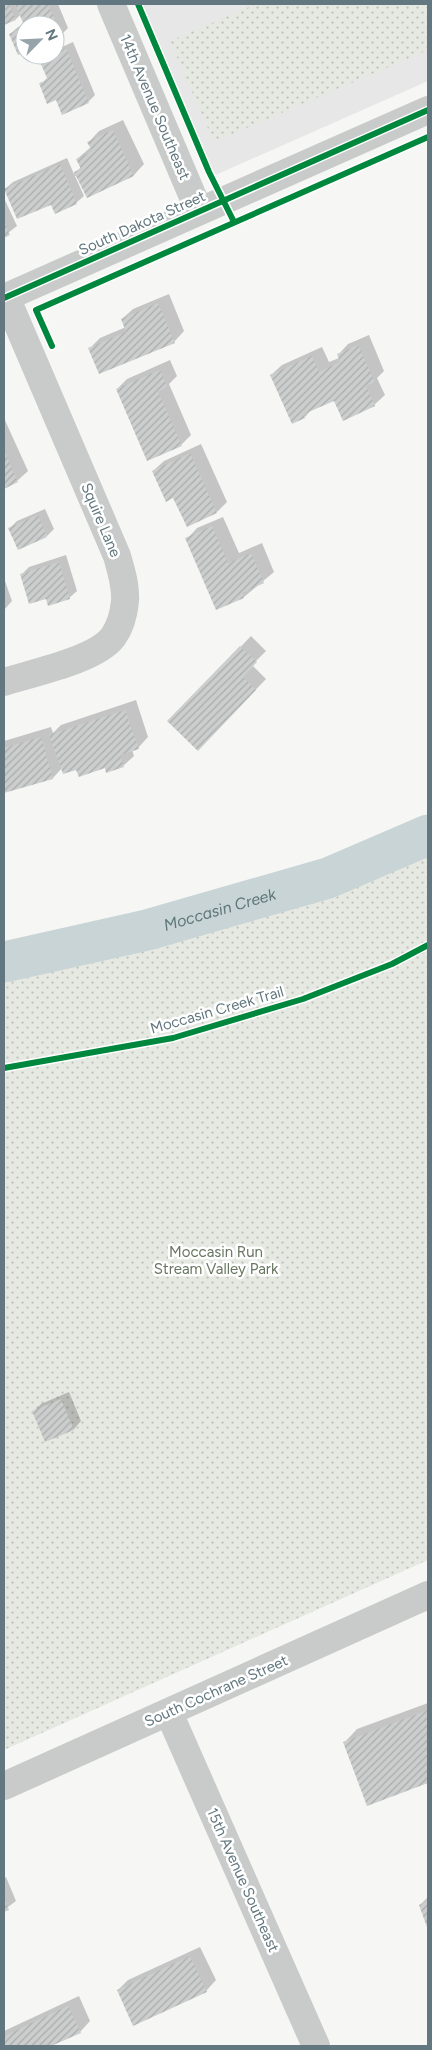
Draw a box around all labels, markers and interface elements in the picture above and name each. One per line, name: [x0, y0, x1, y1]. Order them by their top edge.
north arrow: [15, 15, 65, 65]
text: N: [41, 27, 61, 43]
street label: 14th Avenue Southeast: [116, 31, 194, 183]
street label: South Dakota Street: [76, 187, 208, 259]
street label: Squire Lane: [77, 480, 125, 560]
water label: Moccasin Creek: [161, 884, 279, 934]
street label: Moccasin Creek Trail: [148, 982, 286, 1038]
park label: Moccasin Run Stream Valley Park: [154, 1243, 279, 1278]
street label: South Cochrane Street: [142, 1651, 291, 1731]
street label: 15th Avenue Southeast: [203, 1805, 283, 1955]

